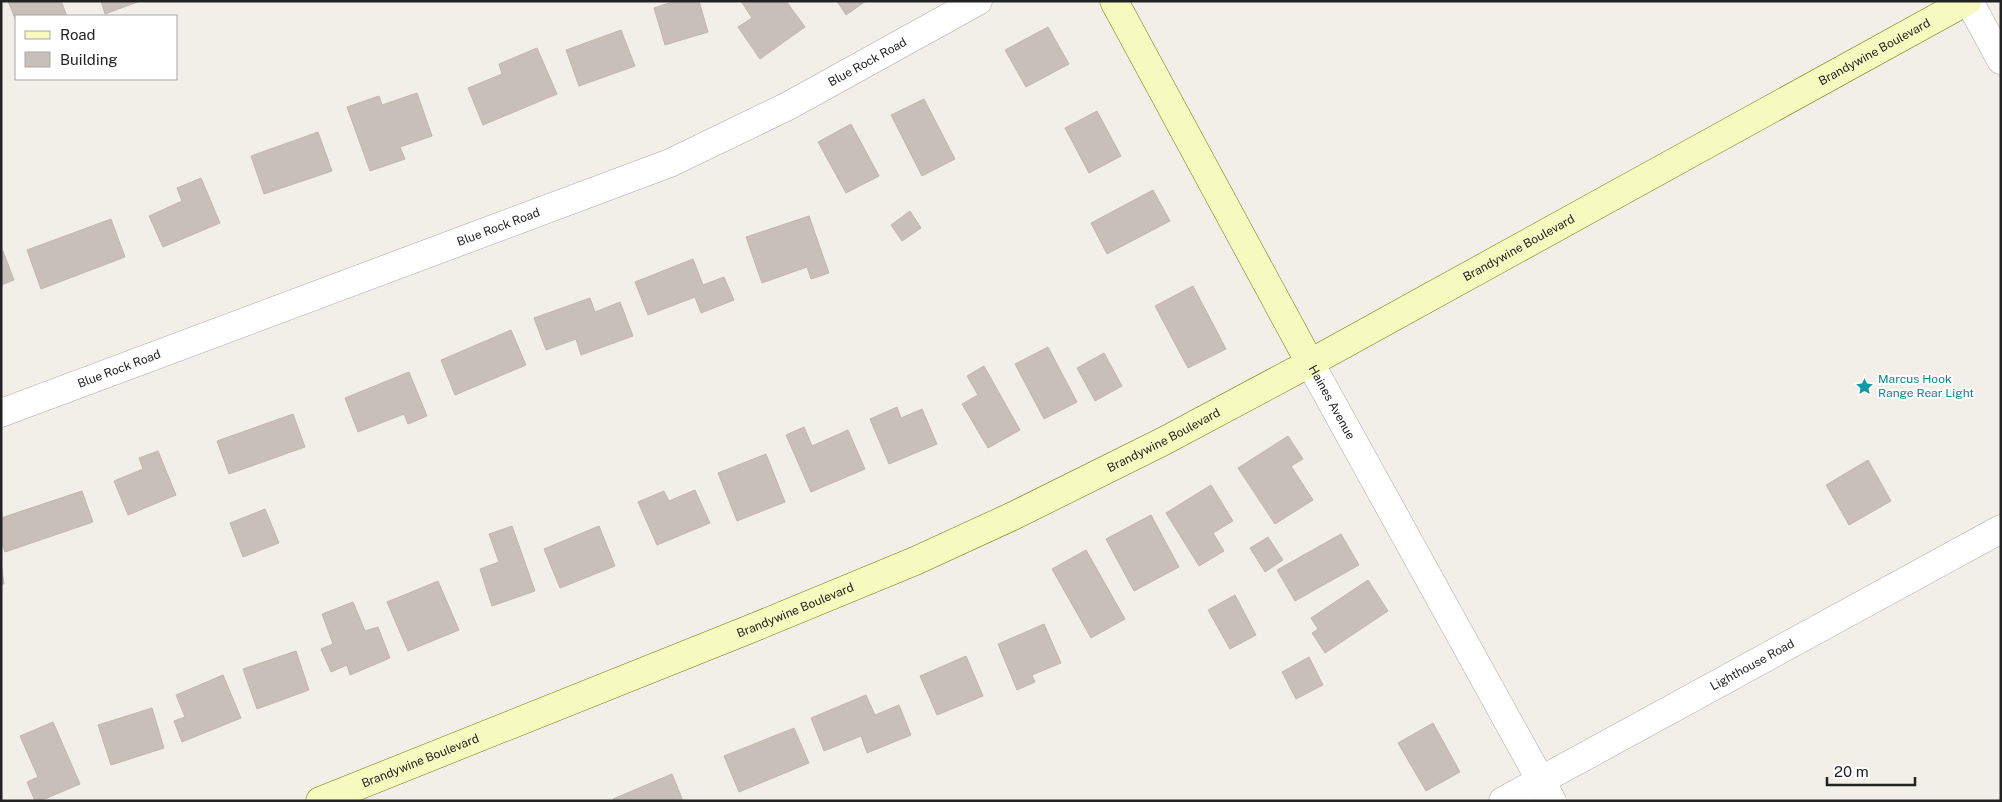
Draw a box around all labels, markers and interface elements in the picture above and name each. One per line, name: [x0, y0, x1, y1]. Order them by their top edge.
legend: [15, 15, 178, 80]
street label: Brandywine Boulevard: [1816, 16, 1933, 88]
text: Road: [60, 26, 96, 43]
street label: Blue Rock Road: [826, 35, 909, 89]
text: Building: [60, 51, 118, 68]
street label: Blue Rock Road: [455, 205, 542, 249]
street label: Brandywine Boulevard: [1461, 212, 1577, 284]
street label: Blue Rock Road: [76, 347, 162, 391]
street label: Haines Avenue: [1306, 363, 1358, 442]
place label: Marcus Hook Range Rear Light: [1878, 372, 1974, 400]
place icon: Marcus Hook Range Rear Light: [1854, 376, 1874, 396]
street label: Brandywine Boulevard: [1105, 405, 1222, 475]
street label: Brandywine Boulevard: [735, 580, 856, 641]
street label: Lighthouse Road: [1708, 636, 1797, 693]
street label: Brandywine Boulevard: [360, 731, 481, 791]
scale bar: [1827, 754, 1914, 786]
text: 20 m: [1834, 763, 1869, 780]

